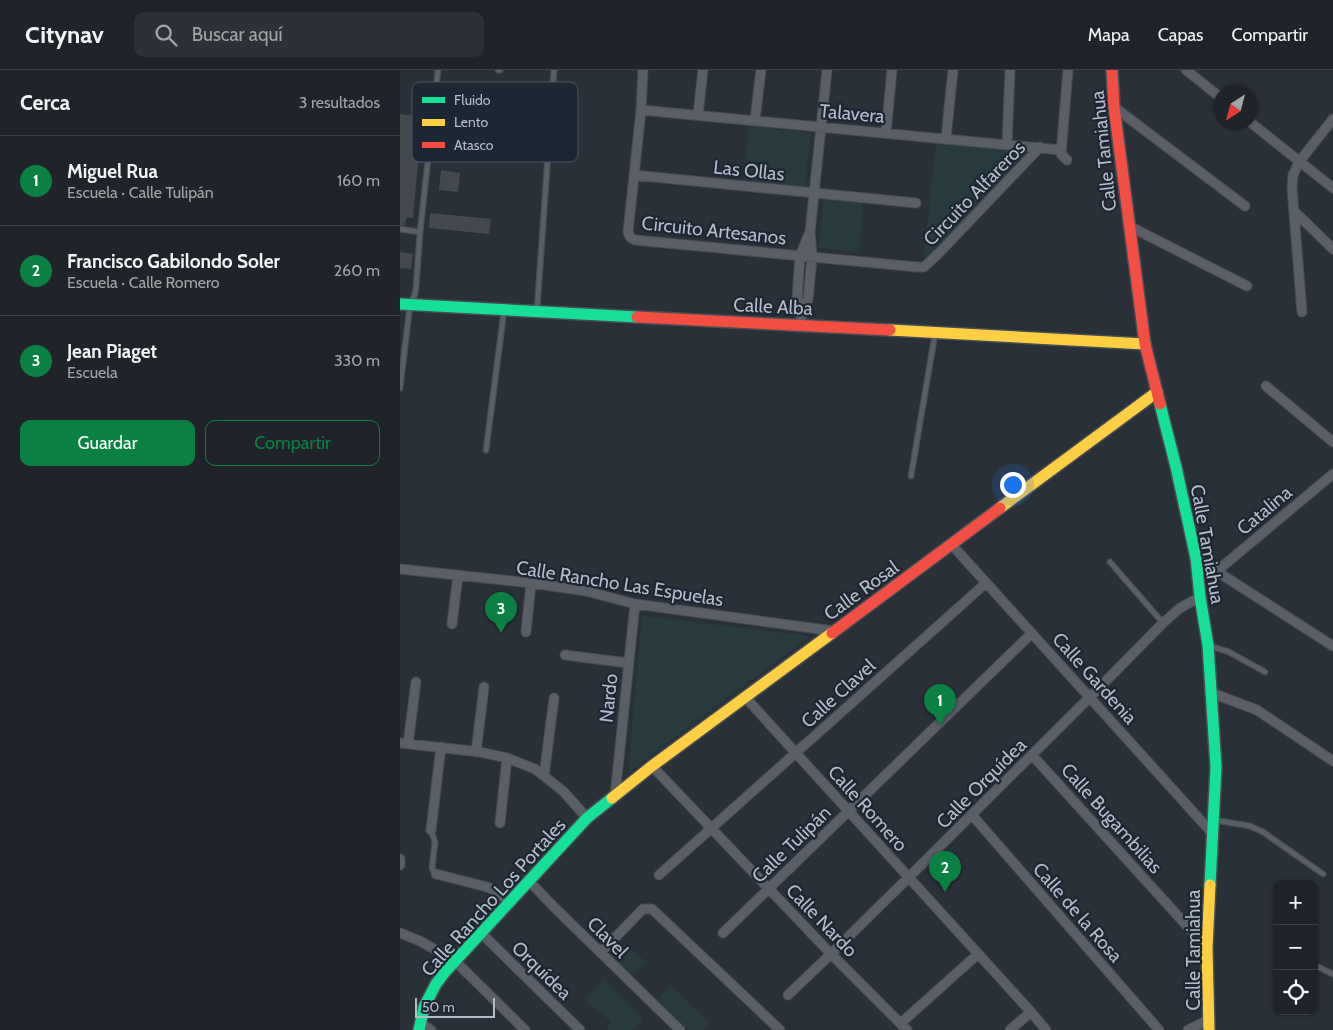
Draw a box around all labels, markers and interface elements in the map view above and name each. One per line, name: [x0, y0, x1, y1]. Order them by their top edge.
search box: [134, 12, 484, 57]
text: Citynav: [25, 20, 104, 49]
icon: search: [152, 21, 180, 49]
text: Buscar aquí: [192, 23, 283, 46]
text: Mapa: [1088, 24, 1130, 46]
text: Capas: [1158, 24, 1204, 46]
text: Compartir: [1232, 24, 1308, 46]
legend: [412, 82, 578, 162]
north arrow: [1213, 85, 1258, 130]
text: Cerca: [20, 90, 70, 115]
street label: Calle Tamiahua: [1086, 90, 1121, 212]
text: Fluido: [454, 91, 491, 109]
text: 3 resultados: [299, 93, 380, 112]
street label: Talavera: [818, 99, 885, 128]
text: Lento: [454, 113, 488, 131]
text: Atasco: [454, 136, 494, 154]
street label: Circuito Alfareros: [919, 136, 1030, 250]
street label: Las Ollas: [712, 155, 786, 186]
text: Miguel Rua: [67, 160, 158, 183]
text: 1: [33, 171, 39, 190]
text: 160 m: [337, 171, 380, 190]
text: Escuela · Calle Tulipán: [67, 183, 214, 202]
street label: Circuito Artesanos: [640, 211, 788, 250]
text: Francisco Gabilondo Soler: [67, 250, 280, 273]
text: 2: [32, 261, 40, 280]
text: 260 m: [334, 261, 380, 280]
text: Escuela · Calle Romero: [67, 273, 220, 292]
street label: Calle Alba: [733, 293, 813, 320]
text: Jean Piaget: [67, 340, 157, 363]
text: 3: [32, 351, 40, 370]
text: 330 m: [334, 351, 380, 370]
text: Escuela: [67, 363, 118, 382]
button: Guardar: [20, 420, 195, 466]
button: Compartir: [205, 420, 380, 466]
your location: [1000, 472, 1026, 498]
street label: Catalina: [1232, 481, 1296, 540]
street label: Calle Tamiahua: [1186, 483, 1229, 606]
street label: Calle Rosal: [819, 555, 904, 625]
street label: Calle Rancho Las Espuelas: [515, 556, 725, 611]
pin: 3: [485, 592, 517, 633]
street label: Calle Gardenia: [1047, 628, 1142, 729]
street label: Calle Clavel: [796, 654, 881, 733]
street label: Nardo: [594, 672, 622, 724]
pin: 1: [924, 684, 956, 725]
street label: Calle Orquídea: [932, 734, 1031, 833]
street label: Calle Bugambilias: [1056, 759, 1167, 878]
street label: Calle Romero: [823, 761, 912, 856]
street label: Calle Tulipán: [747, 801, 836, 888]
street label: Calle Rancho Los Portales: [416, 813, 571, 981]
pin: 2: [929, 851, 961, 892]
street label: Calle de la Rosa: [1028, 858, 1127, 967]
street label: Calle Nardo: [781, 879, 862, 962]
map controls: [1273, 880, 1318, 1015]
button: +: [1273, 880, 1318, 925]
street label: Calle Tamiahua: [1182, 890, 1205, 1010]
street label: Clavel: [582, 912, 633, 963]
button: −: [1273, 925, 1318, 970]
street label: Orquídea: [507, 936, 576, 1004]
button: locate: [1273, 970, 1318, 1015]
scale bar: [415, 995, 495, 1018]
text: 50 m: [422, 998, 455, 1016]

